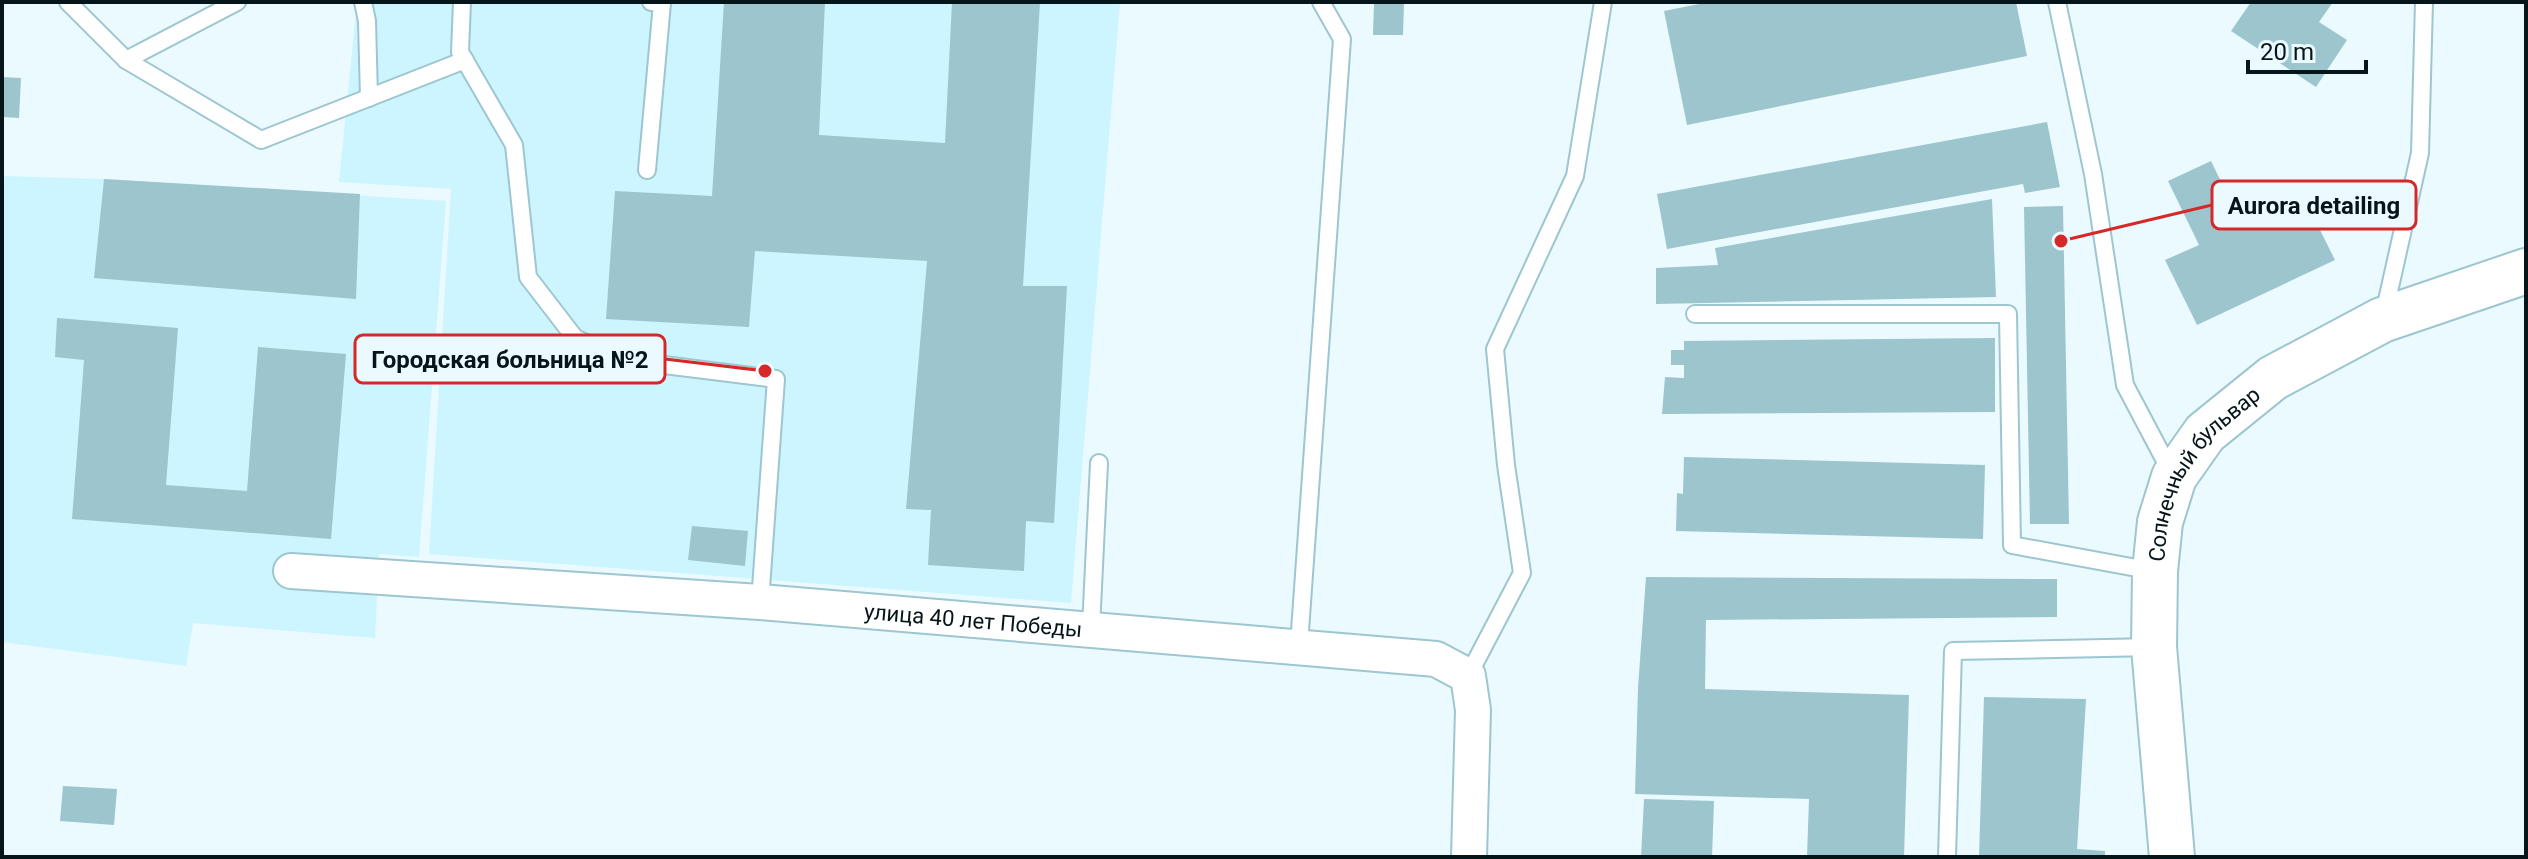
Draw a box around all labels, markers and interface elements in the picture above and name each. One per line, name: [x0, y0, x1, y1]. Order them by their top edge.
scale bar: [2248, 24, 2366, 74]
text: 20 m: [2260, 38, 2314, 66]
callout: Aurora detailing: [2212, 181, 2416, 229]
text: Aurora detailing: [2228, 192, 2400, 220]
callout: Городская больница №2: [355, 335, 665, 383]
text: Городская больница №2: [371, 346, 649, 374]
street label: Солнечный бульвар: [2144, 382, 2265, 563]
street label: улица 40 лет Победы: [863, 599, 1083, 642]

